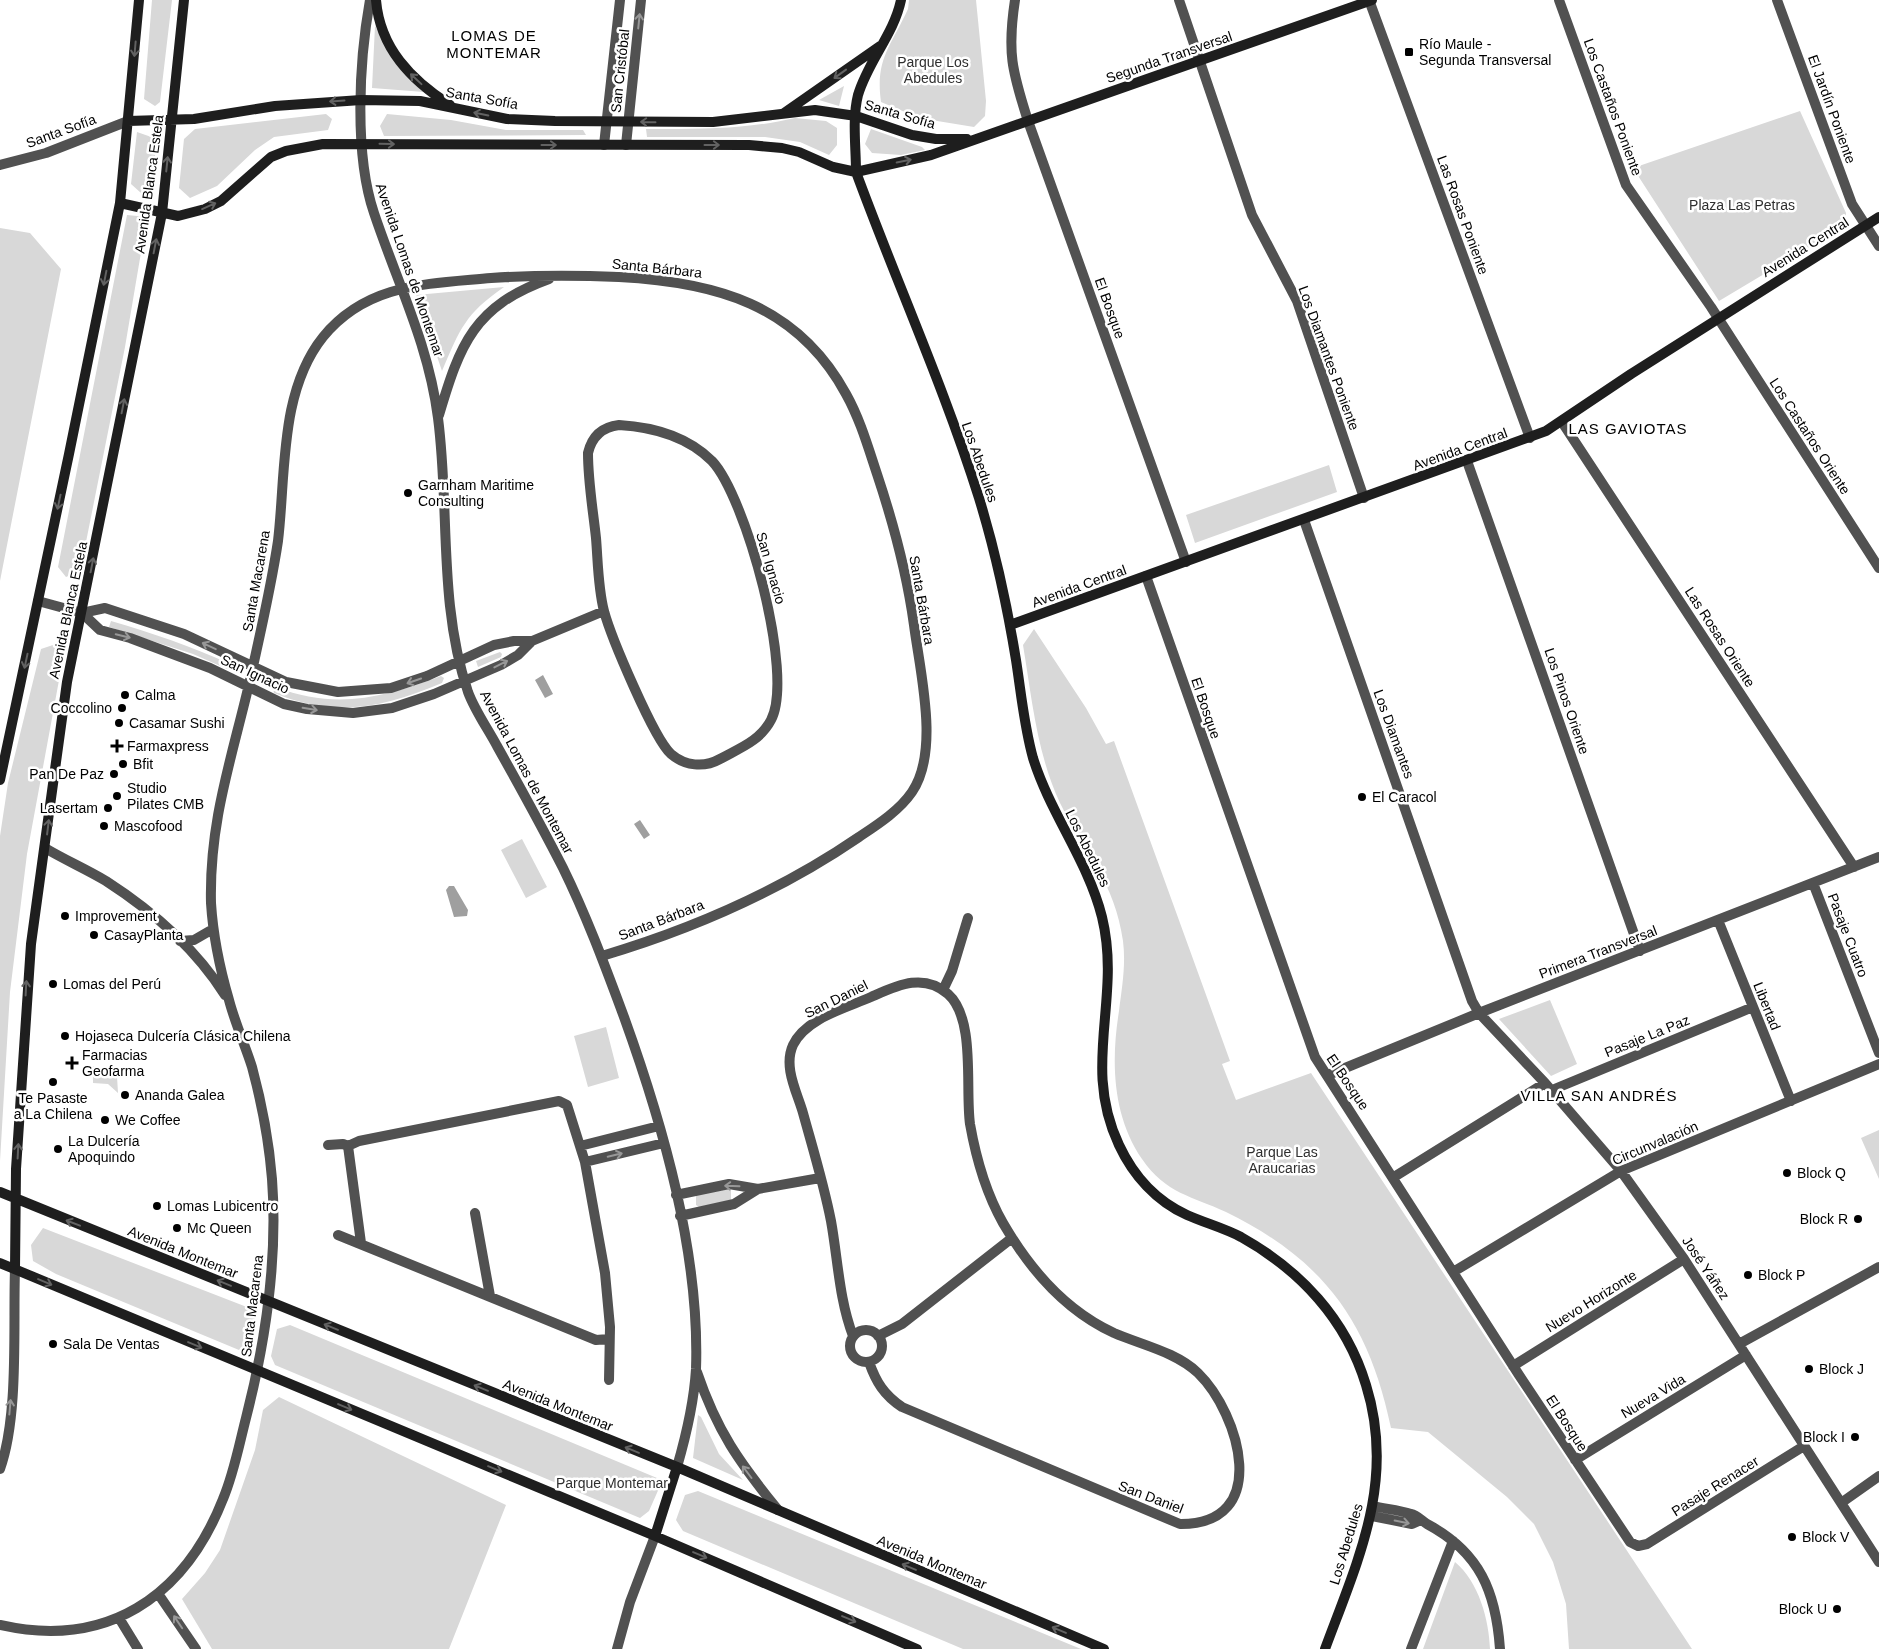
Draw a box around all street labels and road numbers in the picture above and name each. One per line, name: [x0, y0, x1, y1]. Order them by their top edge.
street label: San Cristóbal: [608, 28, 632, 114]
street label: Segunda Transversal: [1104, 28, 1234, 86]
street label: Los Castaños Poniente: [1581, 36, 1645, 178]
street label: El Jardín Poniente: [1805, 53, 1859, 166]
street label: Santa Sofía: [445, 84, 520, 112]
street label: Santa Sofía: [863, 96, 938, 132]
street label: Santa Sofía: [24, 111, 98, 151]
street label: Avenida Blanca Estela: [131, 113, 167, 254]
street label: Las Rosas Poniente: [1434, 153, 1492, 277]
street label: Avenida Lomas de Montemar: [373, 181, 447, 359]
street label: Avenida Central: [1759, 214, 1851, 280]
street label: Santa Bárbara: [611, 255, 703, 281]
street label: El Bosque: [1092, 275, 1129, 341]
street label: Los Diamantes Poniente: [1295, 284, 1363, 433]
street label: Los Castaños Oriente: [1766, 375, 1854, 497]
street label: Los Abedules: [959, 420, 1001, 504]
street label: Avenida Central: [1411, 424, 1509, 474]
street label: Santa Macarena: [239, 529, 273, 633]
street label: San Ignacio: [753, 530, 789, 606]
street label: Avenida Blanca Estela: [46, 540, 90, 680]
street label: Santa Bárbara: [906, 554, 938, 646]
street label: Avenida Central: [1030, 561, 1128, 611]
street label: Las Rosas Oriente: [1682, 584, 1758, 690]
street label: Los Pinos Oriente: [1541, 646, 1593, 756]
street label: San Ignacio: [218, 651, 292, 697]
street label: El Bosque: [1188, 675, 1224, 741]
street label: Los Diamantes: [1371, 687, 1417, 781]
street label: Avenida Lomas de Montemar: [477, 688, 577, 857]
street label: Los Abedules: [1062, 807, 1114, 889]
street label: Pasaje Cuatro: [1825, 891, 1871, 979]
street label: Santa Bárbara: [616, 896, 706, 944]
street label: Primera Transversal: [1537, 922, 1659, 982]
street label: San Daniel: [802, 977, 870, 1021]
street label: Libertad: [1750, 980, 1784, 1032]
street label: Pasaje La Paz: [1602, 1012, 1692, 1060]
street label: El Bosque: [1324, 1051, 1373, 1113]
street label: Circunvalación: [1610, 1118, 1700, 1168]
street label: Avenida Montemar: [126, 1223, 241, 1282]
street label: José Yáñez: [1679, 1233, 1733, 1303]
street label: Santa Macarena: [238, 1254, 266, 1358]
street label: Nuevo Horizonte: [1543, 1266, 1640, 1335]
street label: Nueva Vida: [1618, 1370, 1688, 1421]
street label: Avenida Montemar: [501, 1376, 616, 1435]
street label: El Bosque: [1543, 1392, 1591, 1454]
street label: Pasaje Renacer: [1669, 1453, 1762, 1519]
street label: San Daniel: [1116, 1477, 1186, 1517]
street label: Los Abedules: [1326, 1501, 1366, 1587]
street label: Avenida Montemar: [875, 1532, 989, 1592]

